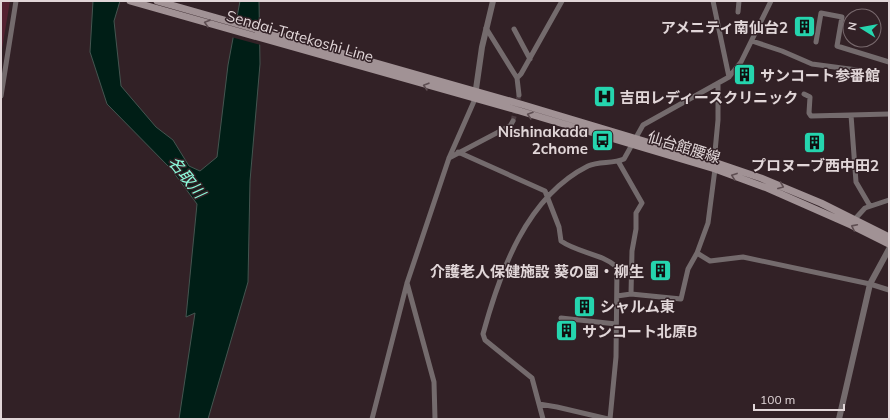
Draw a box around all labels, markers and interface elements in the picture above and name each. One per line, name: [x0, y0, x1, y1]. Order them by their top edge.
street label: Sendai-Tatekoshi Line: [224, 6, 376, 66]
north arrow: [842, 8, 882, 48]
building icon: アメニティ南仙台2: [791, 14, 817, 40]
place label: アメニティ南仙台2: [661, 18, 788, 37]
one-way arrow: [204, 19, 211, 28]
text: N: [845, 21, 860, 32]
building icon: サンコート参番館: [732, 62, 758, 88]
place label: サンコート参番館: [760, 66, 880, 85]
one-way arrow: [423, 82, 430, 91]
hospital icon: 吉田レディースクリニック: [591, 84, 617, 110]
place label: 吉田レディースクリニック: [620, 88, 798, 107]
one-way arrow: [526, 111, 533, 120]
place label: Nishinakada 2chome: [498, 122, 588, 158]
bus stop icon: Nishinakada 2chome: [590, 127, 616, 153]
street label: 仙台館腰線: [645, 127, 723, 167]
building icon: プロヌーブ西中田2: [802, 129, 828, 155]
water label: 名取川: [164, 152, 211, 203]
place label: プロヌーブ西中田2: [751, 156, 879, 175]
one-way arrow: [731, 173, 738, 181]
one-way arrow: [778, 182, 785, 190]
one-way arrow: [851, 224, 858, 232]
building icon: 介護老人保健施設 葵の園・柳生: [647, 258, 673, 284]
place label: 介護老人保健施設 葵の園・柳生: [430, 262, 644, 281]
building icon: シャルム東: [572, 293, 598, 319]
place label: シャルム東: [600, 297, 675, 316]
building icon: サンコート北原B: [553, 318, 579, 344]
place label: サンコート北原B: [582, 322, 697, 341]
scale bar: [754, 386, 844, 412]
text: 100 m: [760, 392, 795, 407]

